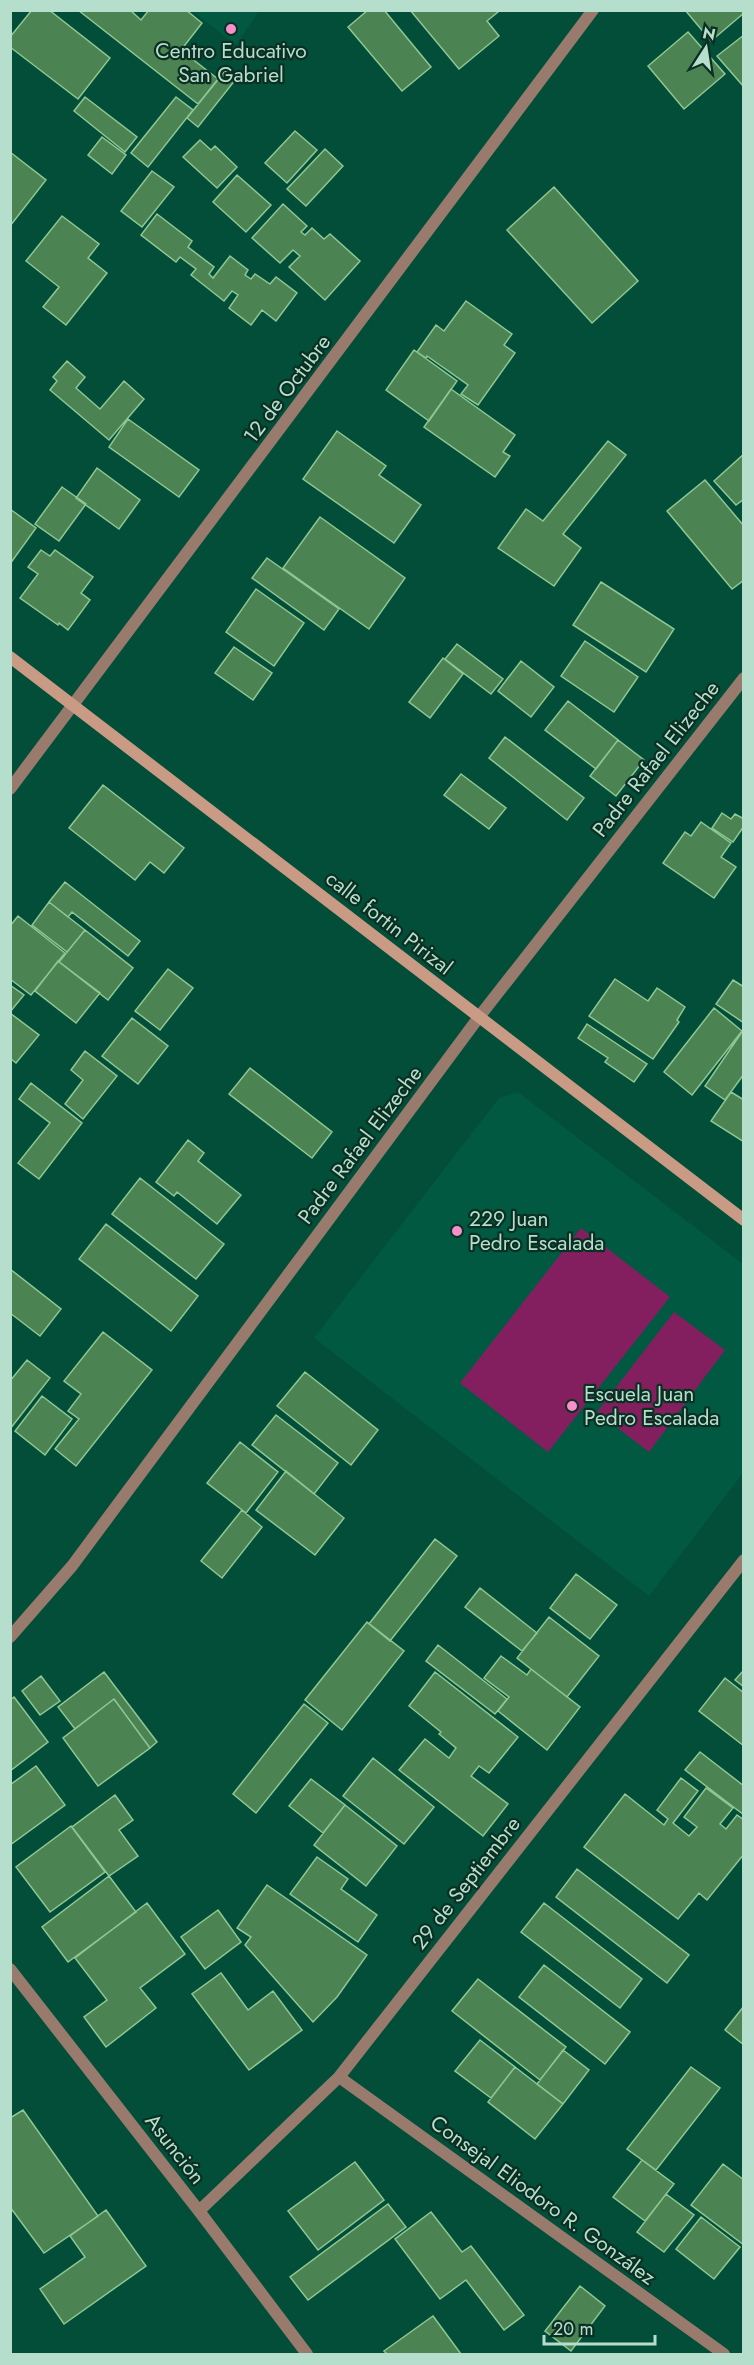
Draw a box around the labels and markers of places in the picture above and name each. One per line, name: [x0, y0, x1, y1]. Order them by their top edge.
marker: Centro Educativo San Gabriel: [224, 22, 238, 36]
place label: Centro Educativo San Gabriel: [155, 36, 307, 90]
place label: 229 Juan Pedro Escalada: [469, 1204, 604, 1258]
marker: 229 Juan Pedro Escalada: [450, 1224, 464, 1238]
place label: Escuela Juan Pedro Escalada: [584, 1379, 719, 1433]
marker: Escuela Juan Pedro Escalada: [565, 1399, 579, 1413]

